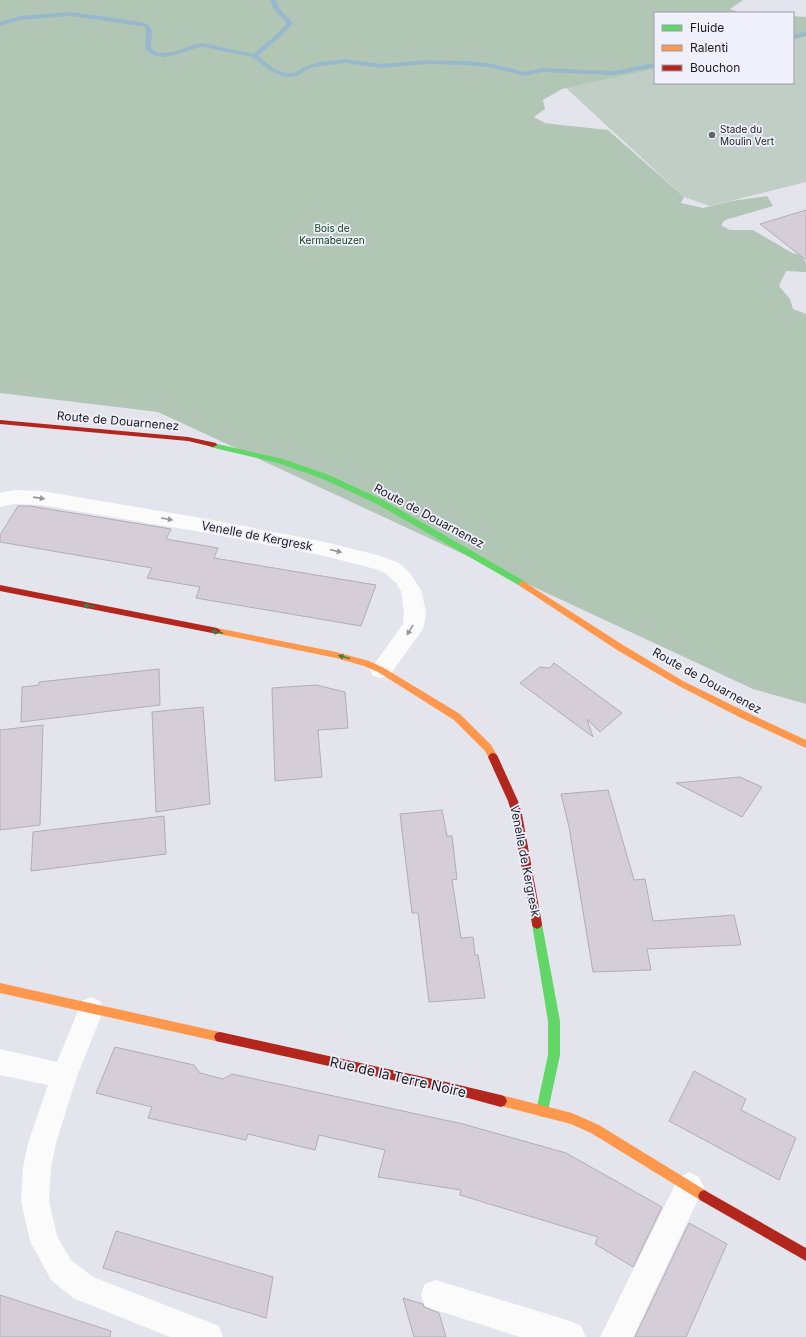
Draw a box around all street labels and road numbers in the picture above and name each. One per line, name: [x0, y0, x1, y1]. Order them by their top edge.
street label: Route de Douarnenez: [56, 408, 180, 433]
street label: Route de Douarnenez: [372, 480, 487, 551]
street label: Venelle de Kergresk: [200, 517, 314, 554]
street label: Route de Douarnenez: [650, 644, 765, 717]
street label: Venelle de Kergresk: [507, 804, 544, 918]
street label: Rue de la Terre Noire: [328, 1053, 468, 1100]

